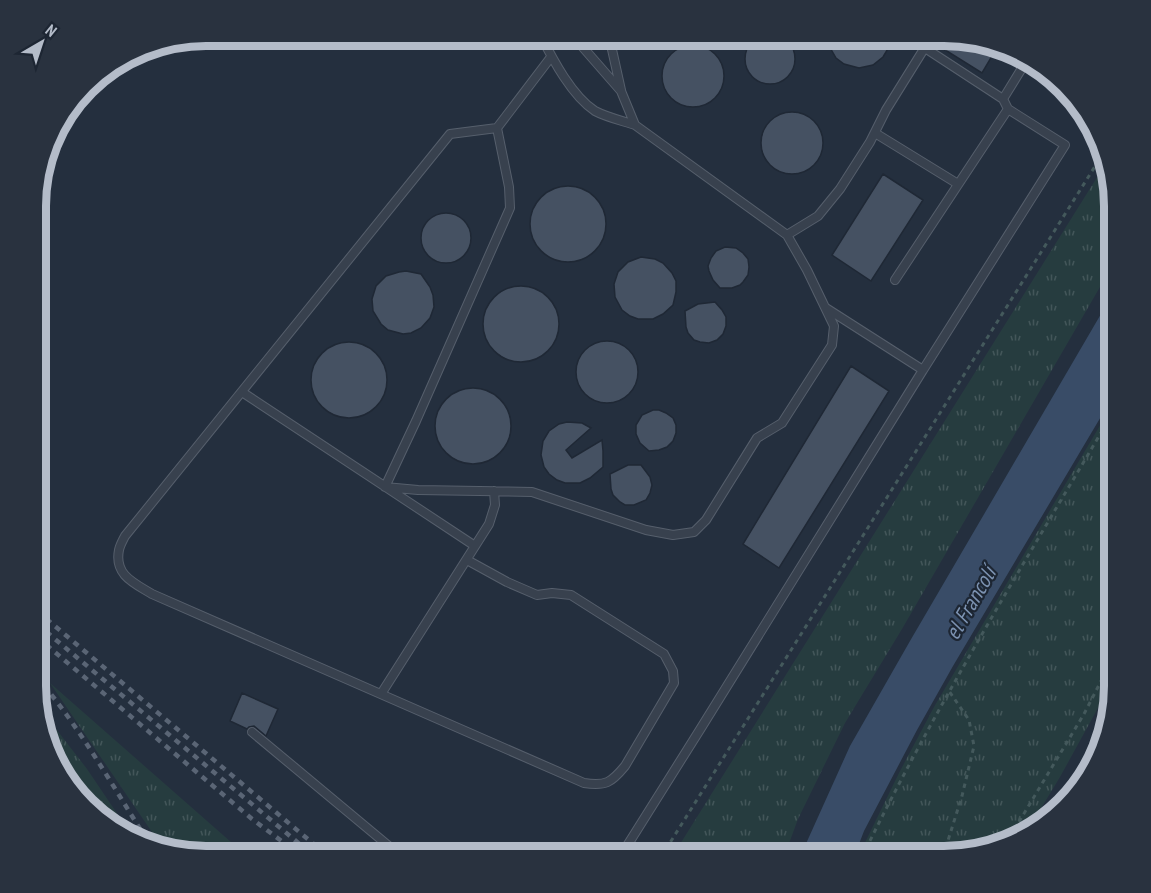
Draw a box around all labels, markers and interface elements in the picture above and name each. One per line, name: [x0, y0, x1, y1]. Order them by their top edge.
north arrow: [12, 12, 72, 72]
text: N: [42, 20, 61, 41]
water label: el Francolí: [938, 558, 1004, 644]

